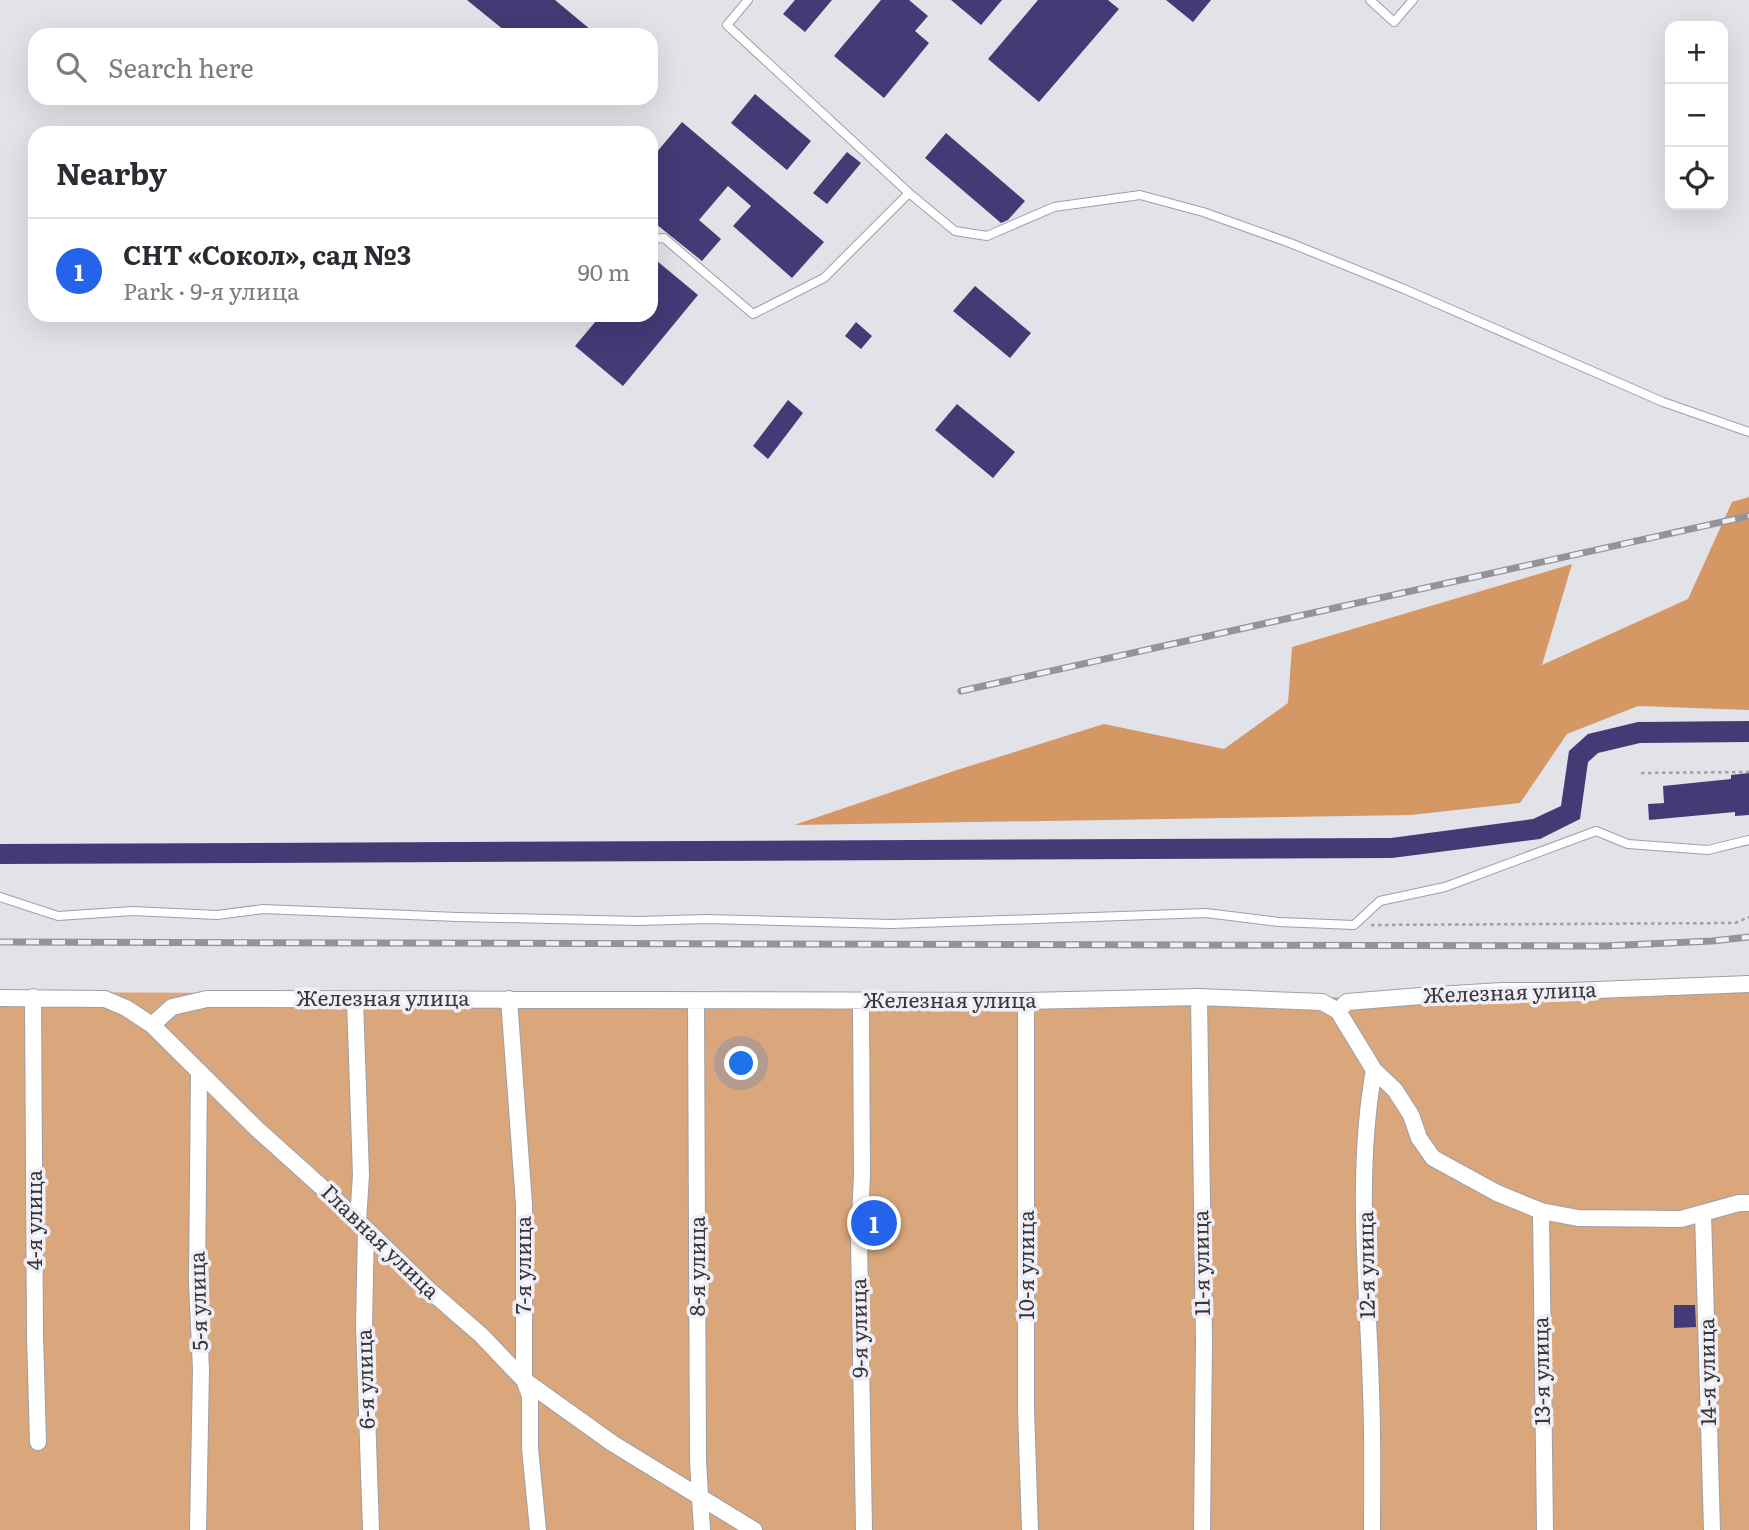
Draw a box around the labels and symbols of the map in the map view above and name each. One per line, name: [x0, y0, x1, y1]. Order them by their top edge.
street label: Железная улица: [1423, 972, 1598, 1009]
street label: Железная улица: [296, 981, 470, 1012]
street label: Железная улица: [863, 983, 1037, 1014]
your location: [724, 1046, 758, 1080]
street label: 4-я улица: [17, 1169, 48, 1270]
street label: Главная улица: [316, 1176, 448, 1305]
pin: 1: [851, 1197, 897, 1249]
street label: 11-я улица: [1183, 1209, 1216, 1316]
street label: 10-я улица: [1009, 1210, 1040, 1320]
street label: 12-я улица: [1348, 1210, 1381, 1319]
street label: 7-я улица: [506, 1215, 537, 1314]
street label: 8-я улица: [680, 1215, 711, 1316]
street label: 5-я улица: [179, 1250, 214, 1351]
street label: 9-я улица: [841, 1277, 874, 1378]
street label: 13-я улица: [1523, 1316, 1556, 1426]
street label: 14-я улица: [1689, 1317, 1722, 1426]
street label: 6-я улица: [346, 1328, 381, 1430]

